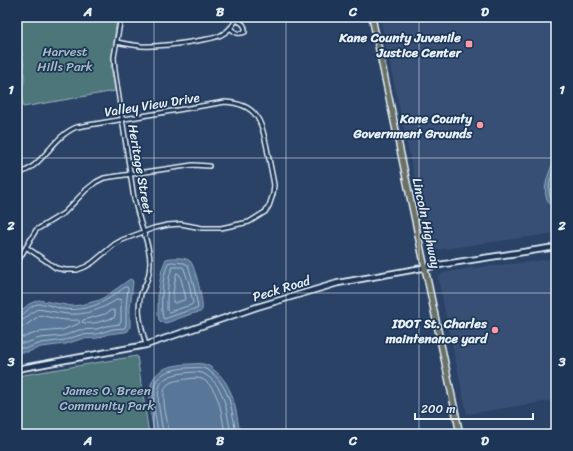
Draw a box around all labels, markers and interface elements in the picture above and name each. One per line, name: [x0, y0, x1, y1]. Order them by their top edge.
text: A: [83, 0, 92, 23]
text: B: [216, 0, 225, 23]
text: C: [348, 0, 358, 23]
text: D: [481, 0, 489, 23]
place label: Kane County Juvenile Justice Center: [338, 26, 463, 64]
marker: Kane County Juvenile Justice Center: [464, 39, 474, 49]
park label: Harvest Hills Park: [37, 40, 93, 78]
text: 1: [8, 78, 14, 101]
text: 1: [559, 78, 565, 101]
street label: Valley View Drive: [103, 86, 201, 123]
place label: Kane County Government Grounds: [352, 107, 473, 145]
marker: Kane County Government Grounds: [475, 120, 485, 130]
street label: Heritage Street: [121, 122, 160, 217]
street label: Lincoln Highway: [406, 176, 447, 271]
text: 2: [6, 214, 15, 237]
text: 2: [557, 214, 566, 237]
street label: Peck Road: [249, 268, 314, 308]
place label: IDOT St. Charles maintenance yard: [385, 312, 488, 350]
marker: IDOT St. Charles maintenance yard: [490, 325, 500, 335]
text: 3: [6, 350, 15, 373]
text: 3: [557, 350, 566, 373]
park label: James O. Breen Community Park: [60, 379, 154, 417]
scale bar: [415, 395, 533, 421]
text: 200 m: [421, 398, 455, 420]
text: A: [83, 429, 92, 451]
text: B: [216, 429, 225, 451]
text: C: [348, 429, 358, 451]
text: D: [481, 429, 489, 451]

